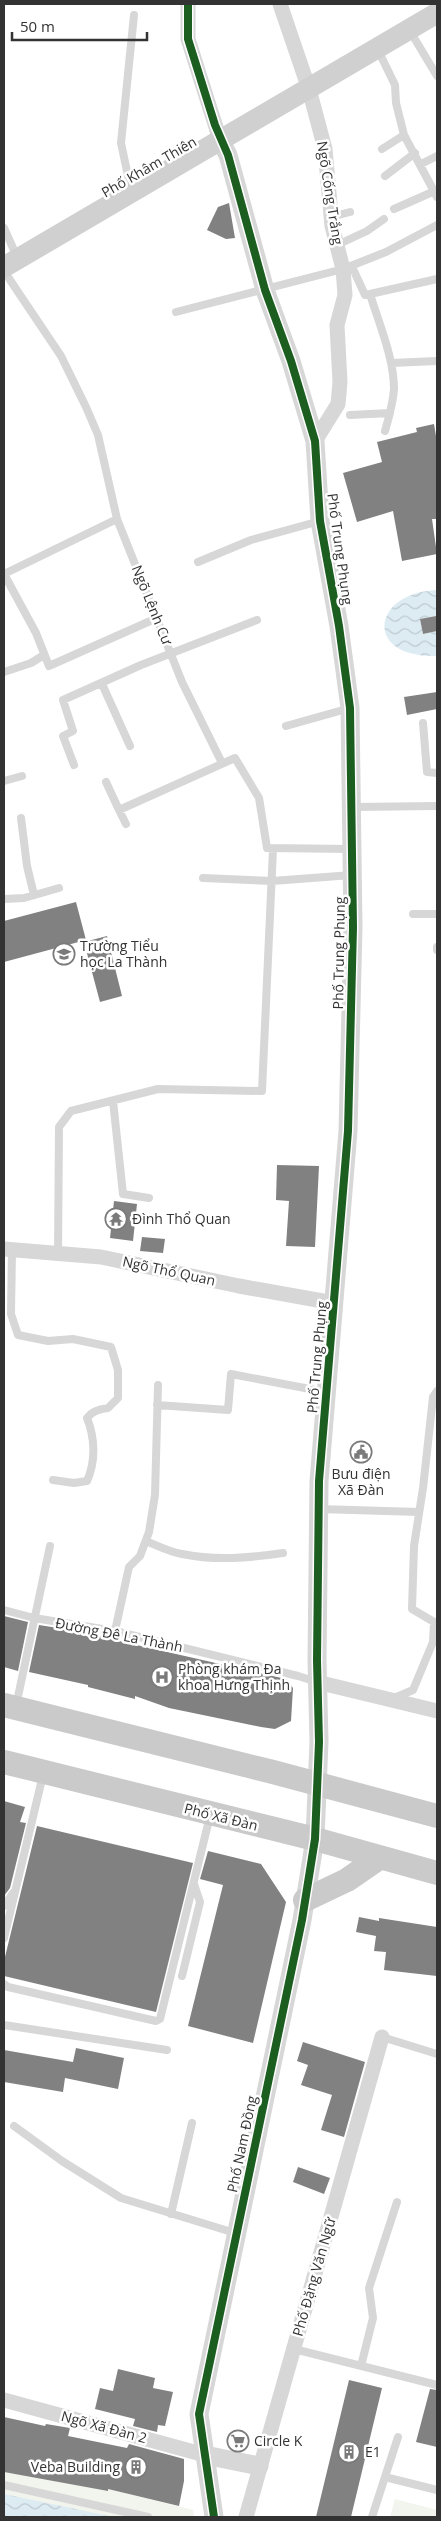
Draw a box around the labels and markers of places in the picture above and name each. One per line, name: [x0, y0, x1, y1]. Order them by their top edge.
place label: Trường Tiểu học La Thành: [80, 936, 167, 971]
school or university icon: Trường Tiểu học La Thành: [52, 942, 76, 966]
temple icon: Đình Thổ Quan: [104, 1207, 128, 1231]
place label: Đình Thổ Quan: [132, 1209, 231, 1228]
public building icon: Bưu điện Xã Đàn: [349, 1440, 373, 1464]
place label: Bưu điện Xã Đàn: [331, 1464, 391, 1499]
place label: Phòng khám Đa khoa Hưng Thịnh: [178, 1659, 290, 1694]
hospital icon: Phòng khám Đa khoa Hưng Thịnh: [150, 1665, 174, 1689]
supermarket icon: Circle K: [226, 2429, 250, 2453]
place label: Circle K: [254, 2431, 303, 2450]
building icon: E1: [337, 2440, 361, 2464]
place label: E1: [365, 2442, 381, 2461]
building icon: Veba Building: [124, 2455, 148, 2479]
place label: Veba Building: [31, 2457, 120, 2476]

